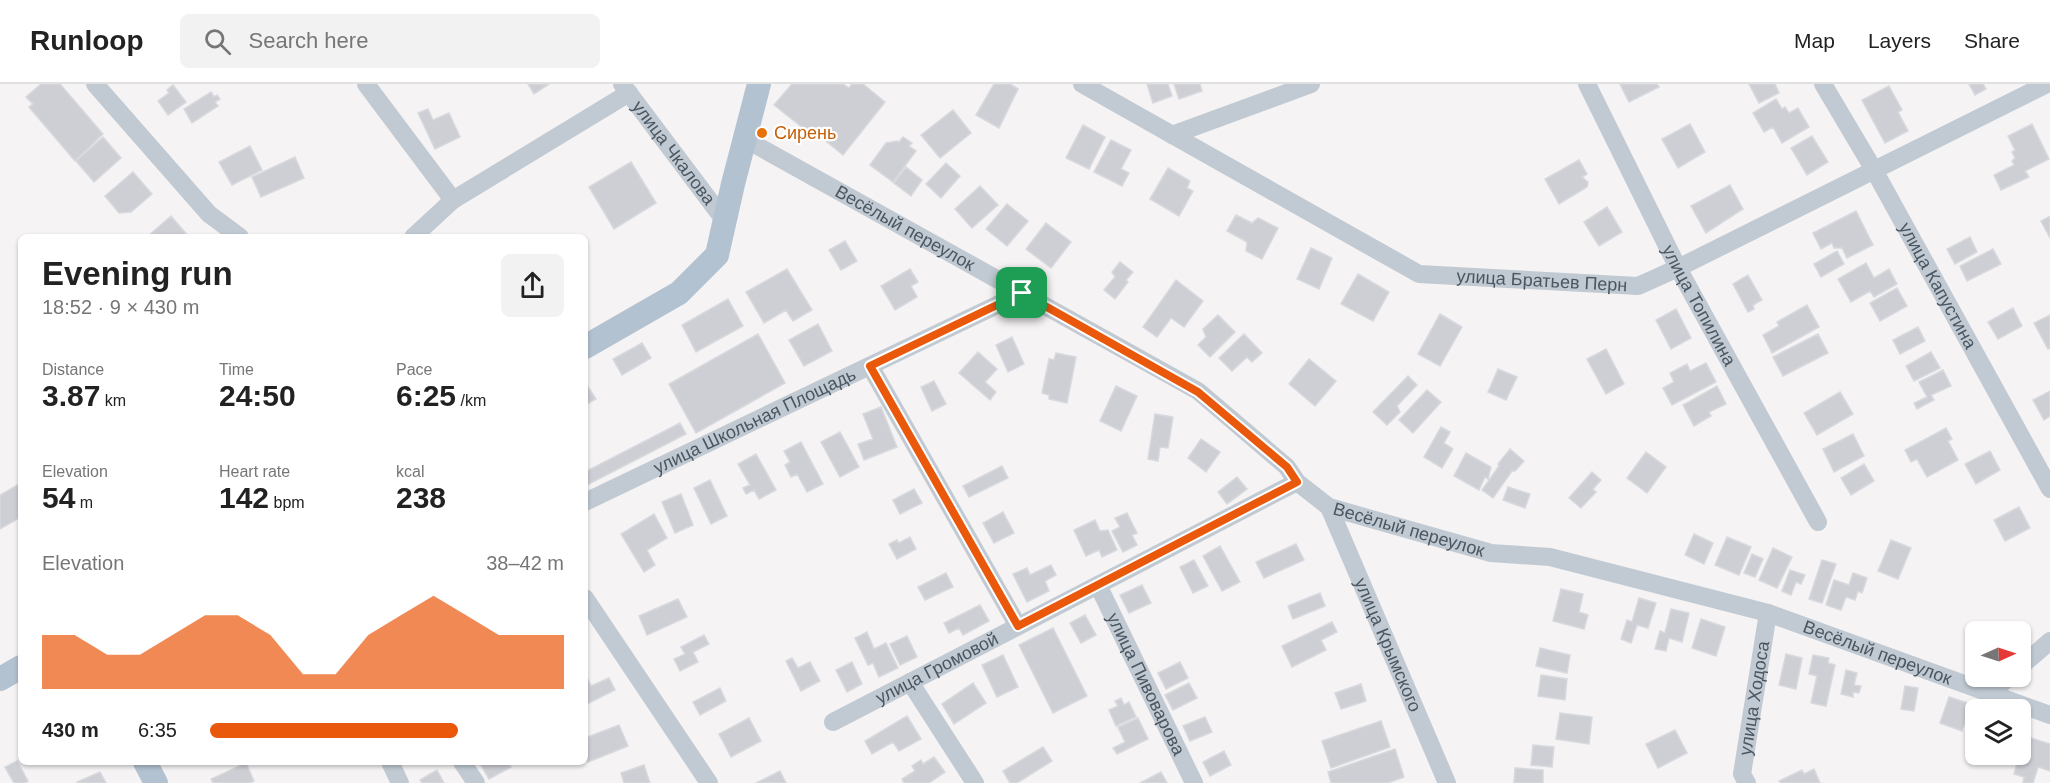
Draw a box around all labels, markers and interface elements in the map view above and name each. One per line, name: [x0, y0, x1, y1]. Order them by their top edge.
search box: [180, 14, 600, 68]
text: Runloop: [30, 25, 144, 56]
icon: search: [201, 25, 234, 58]
text: Search here: [249, 28, 368, 53]
text: Map: [1794, 29, 1835, 52]
text: Layers: [1868, 29, 1931, 52]
text: Share: [1964, 29, 2020, 52]
street label: улица Чкалова: [628, 97, 720, 209]
place label: Сирень: [774, 123, 836, 143]
marker: Сирень: [755, 126, 769, 140]
street label: Весёлый переулок: [832, 181, 978, 275]
street label: улица Капустина: [1895, 219, 1981, 353]
street label: улица Топилина: [1658, 242, 1740, 370]
button: share: [501, 254, 564, 317]
text: Evening run: [42, 255, 233, 292]
street label: улица Братьев Перн: [1456, 266, 1628, 295]
pin: [996, 267, 1047, 318]
icon: arrive: [1005, 276, 1038, 309]
text: 18:52 · 9 × 430 m: [42, 296, 199, 318]
text: Distance: [42, 361, 104, 378]
text: Time: [219, 361, 254, 378]
text: Pace: [396, 361, 432, 378]
street label: улица Школьная Площадь: [650, 364, 859, 478]
text: 3.87: [42, 379, 100, 412]
text: 24:50: [219, 379, 296, 412]
text: 6:25: [396, 379, 456, 412]
text: km: [100, 392, 126, 409]
text: /km: [456, 392, 486, 409]
text: Elevation: [42, 463, 108, 480]
text: Heart rate: [219, 463, 290, 480]
text: kcal: [396, 463, 424, 480]
text: 54: [42, 481, 75, 514]
text: 142: [219, 481, 269, 514]
text: 238: [396, 481, 446, 514]
text: m: [75, 494, 93, 511]
text: bpm: [269, 494, 305, 511]
street label: Весёлый переулок: [1331, 499, 1487, 561]
text: Elevation: [42, 552, 124, 574]
text: 38–42 m: [486, 552, 564, 574]
street label: улица Крымского: [1351, 575, 1425, 715]
street label: улица Пивоварова: [1103, 610, 1189, 759]
street label: Весёлый переулок: [1800, 617, 1954, 689]
north arrow: [1965, 621, 2031, 687]
map controls: [1965, 621, 2031, 765]
street label: улица Громовой: [872, 628, 1002, 708]
street label: улица Ходоса: [1735, 639, 1773, 757]
button: layers: [1965, 699, 2031, 765]
text: 430 m: [42, 719, 99, 741]
text: 6:35: [138, 719, 177, 741]

